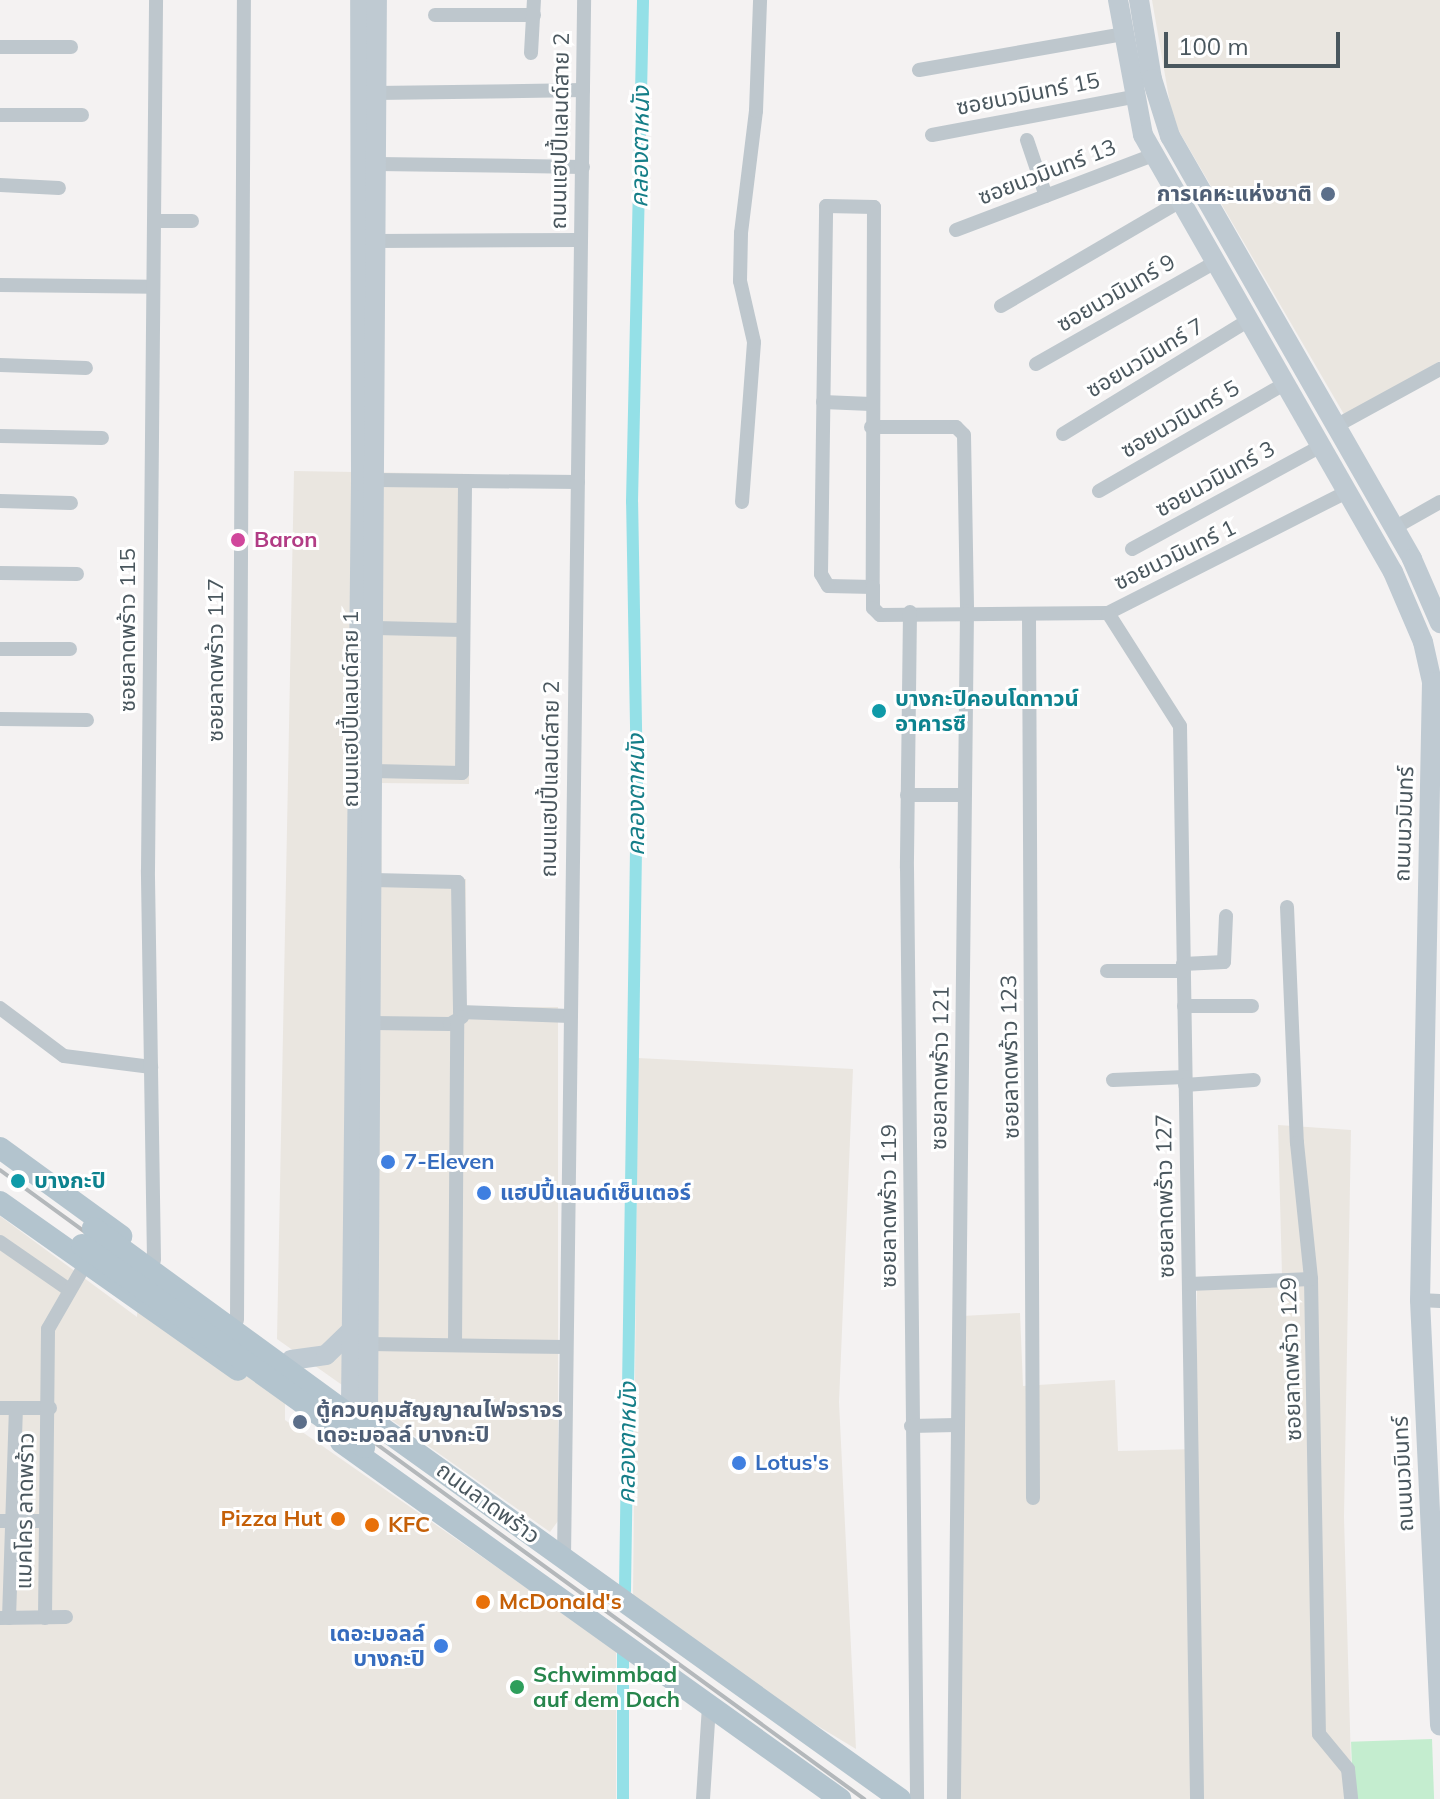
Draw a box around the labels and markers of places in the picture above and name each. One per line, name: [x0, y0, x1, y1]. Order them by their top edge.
place label: การเคหะแห่งชาติ: [1157, 181, 1312, 207]
marker: การเคหะแห่งชาติ: [1319, 185, 1337, 203]
place label: Baron: [254, 527, 318, 553]
marker: Baron: [229, 531, 247, 549]
place label: บางกะปิคอนโดทาวน์ อาคารซี: [895, 685, 1079, 736]
marker: บางกะปิคอนโดทาวน์ อาคารซี: [870, 702, 888, 720]
place label: 7-Eleven: [404, 1149, 495, 1175]
marker: 7-Eleven: [379, 1153, 397, 1171]
place label: บางกะปิ: [34, 1168, 106, 1194]
marker: บางกะปิ: [9, 1172, 27, 1190]
place label: แฮปปี้แลนด์เซ็นเตอร์: [500, 1180, 691, 1206]
marker: แฮปปี้แลนด์เซ็นเตอร์: [475, 1184, 493, 1202]
place label: ตู้ควบคุมสัญญาณไฟจราจร เดอะมอลล์ บางกะปิ: [316, 1396, 563, 1448]
marker: ตู้ควบคุมสัญญาณไฟจราจร เดอะมอลล์ บางกะปิ: [291, 1413, 309, 1431]
place label: Lotus's: [755, 1450, 829, 1476]
marker: Lotus's: [730, 1454, 748, 1472]
place label: Pizza Hut: [220, 1506, 322, 1532]
marker: Pizza Hut: [329, 1510, 347, 1528]
place label: KFC: [388, 1512, 430, 1538]
marker: KFC: [363, 1516, 381, 1534]
place label: McDonald's: [499, 1589, 622, 1615]
marker: McDonald's: [474, 1593, 492, 1611]
place label: เดอะมอลล์ บางกะปิ: [329, 1620, 425, 1672]
marker: เดอะมอลล์ บางกะปิ: [432, 1637, 450, 1655]
place label: Schwimmbad auf dem Dach: [533, 1661, 680, 1712]
marker: Schwimmbad auf dem Dach: [508, 1678, 526, 1696]

